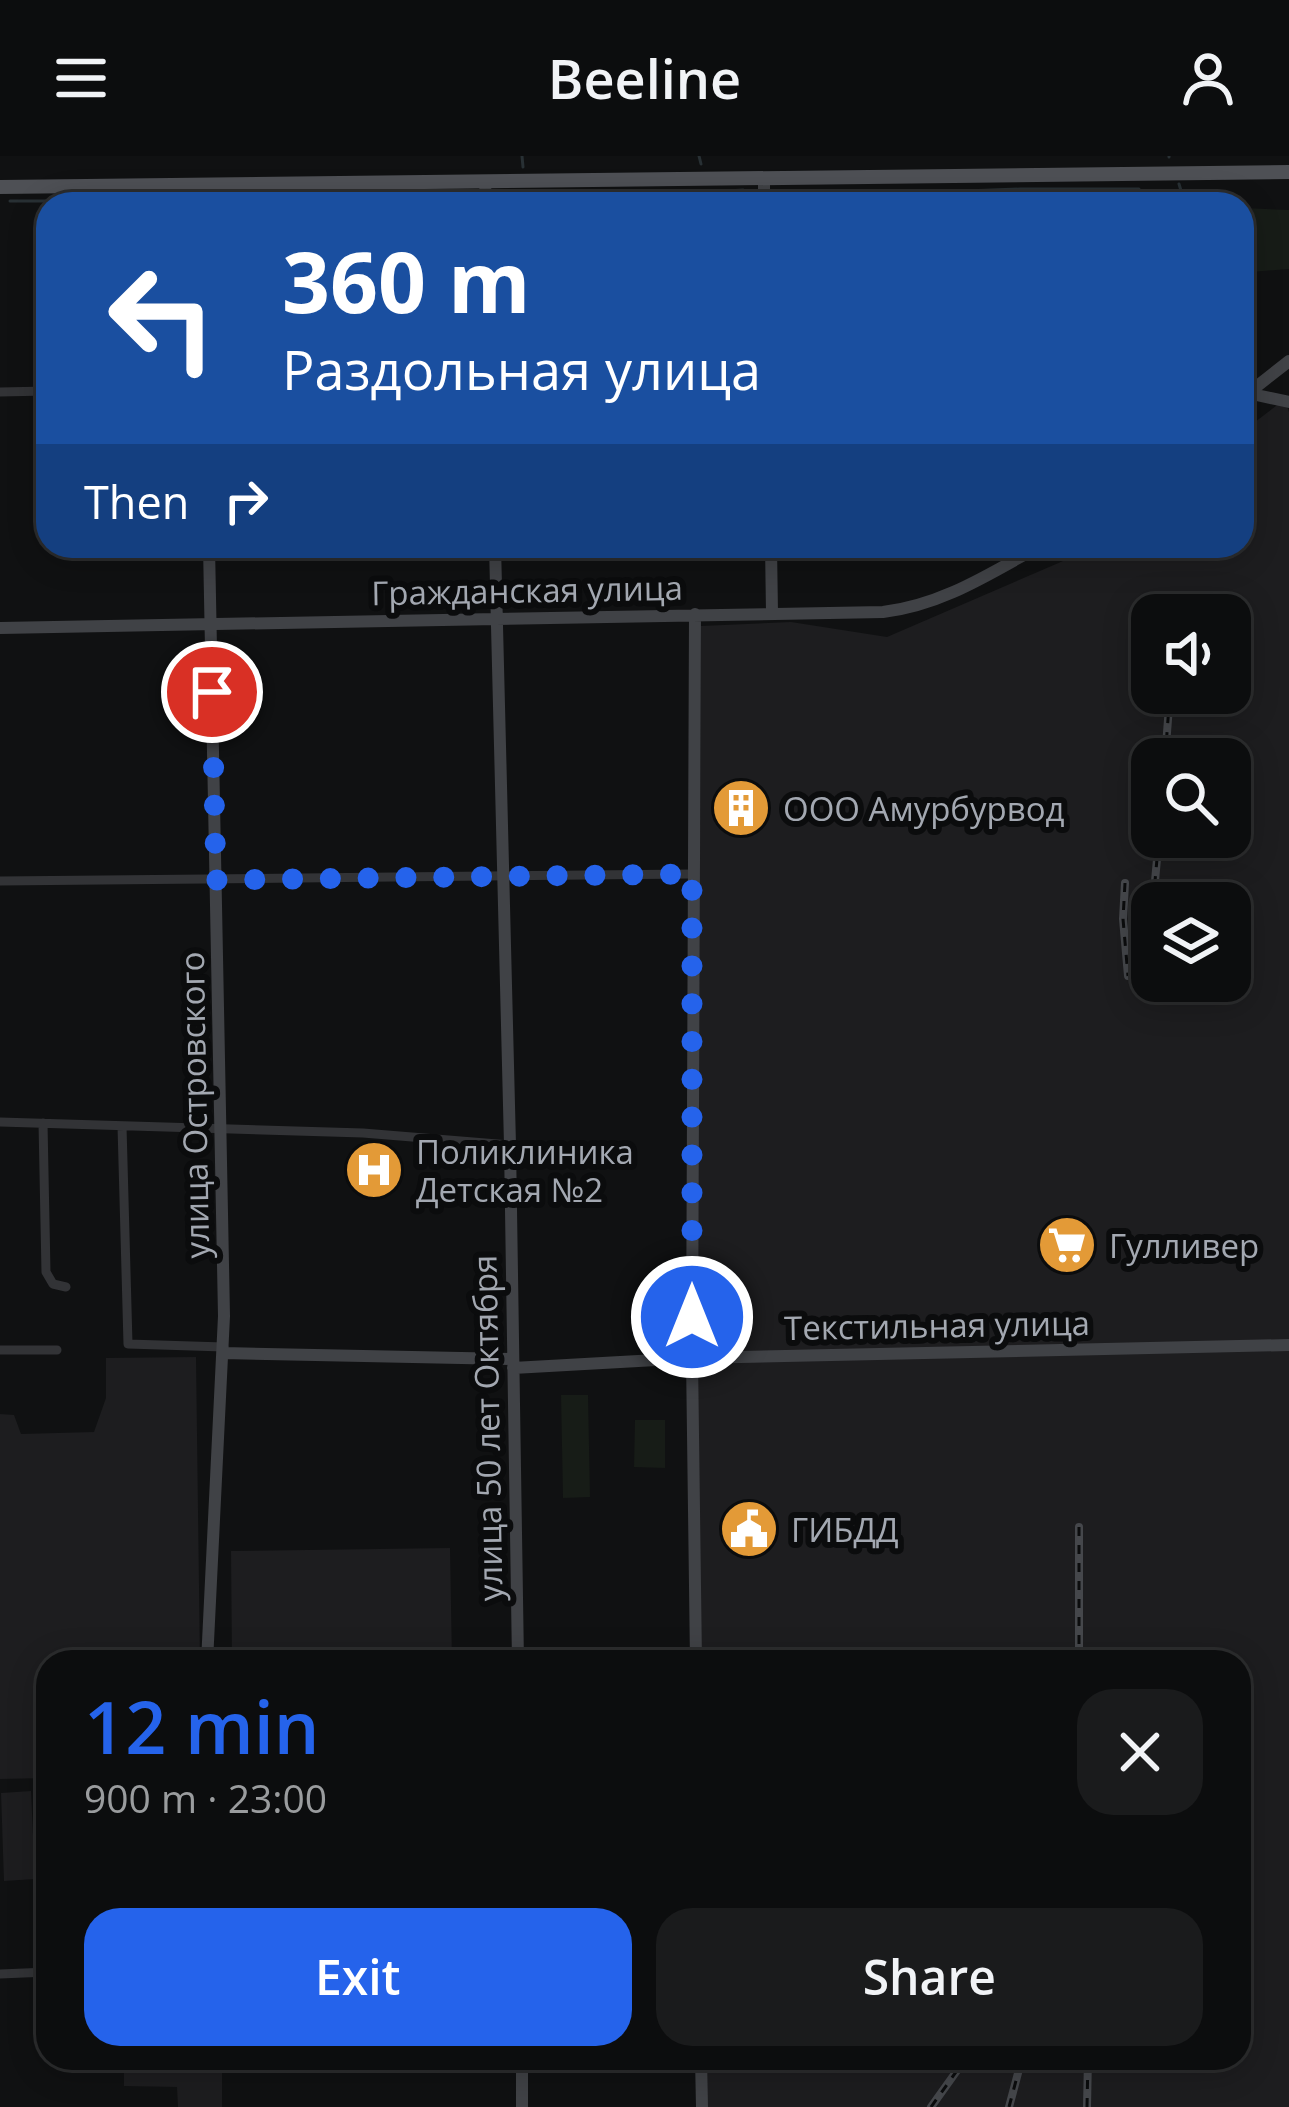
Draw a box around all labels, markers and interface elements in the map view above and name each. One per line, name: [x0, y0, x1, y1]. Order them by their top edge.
text: Beeline: [548, 41, 741, 115]
icon: menu: [48, 45, 114, 111]
icon: person: [1175, 45, 1241, 111]
text: 360 m: [282, 223, 530, 338]
icon: left: [84, 240, 240, 396]
text: Раздольная улица: [282, 332, 761, 406]
icon: right: [213, 468, 279, 534]
text: Then: [84, 471, 189, 532]
street label: Гражданская улица: [371, 565, 683, 615]
map controls: [1131, 594, 1251, 1002]
button: sound: [1131, 594, 1251, 714]
pin: [161, 641, 263, 743]
icon: arrive: [179, 659, 245, 725]
button: search: [1131, 738, 1251, 858]
building icon: ООО Амурбурвод: [710, 777, 772, 839]
place label: ООО Амурбурвод: [783, 786, 1065, 831]
button: layers: [1131, 882, 1251, 1002]
street label: улица Островского: [169, 951, 219, 1259]
place label: Поликлиника Детская №2: [416, 1129, 634, 1212]
hospital icon: Поликлиника Детская №2: [343, 1139, 405, 1201]
supermarket icon: Гулливер: [1036, 1214, 1098, 1276]
place label: Гулливер: [1109, 1223, 1259, 1268]
street label: улица 50 лет Октября: [461, 1254, 513, 1602]
position arrow: [629, 1254, 755, 1380]
street label: Текстильная улица: [784, 1300, 1090, 1350]
public building icon: ГИБДД: [718, 1498, 780, 1560]
place label: ГИБДД: [791, 1507, 899, 1552]
text: 12 min: [84, 1677, 320, 1775]
button: close: [1077, 1689, 1203, 1815]
text: 900 m · 23:00: [84, 1771, 327, 1824]
button: Exit: [84, 1908, 632, 2046]
button: Share: [656, 1908, 1203, 2046]

